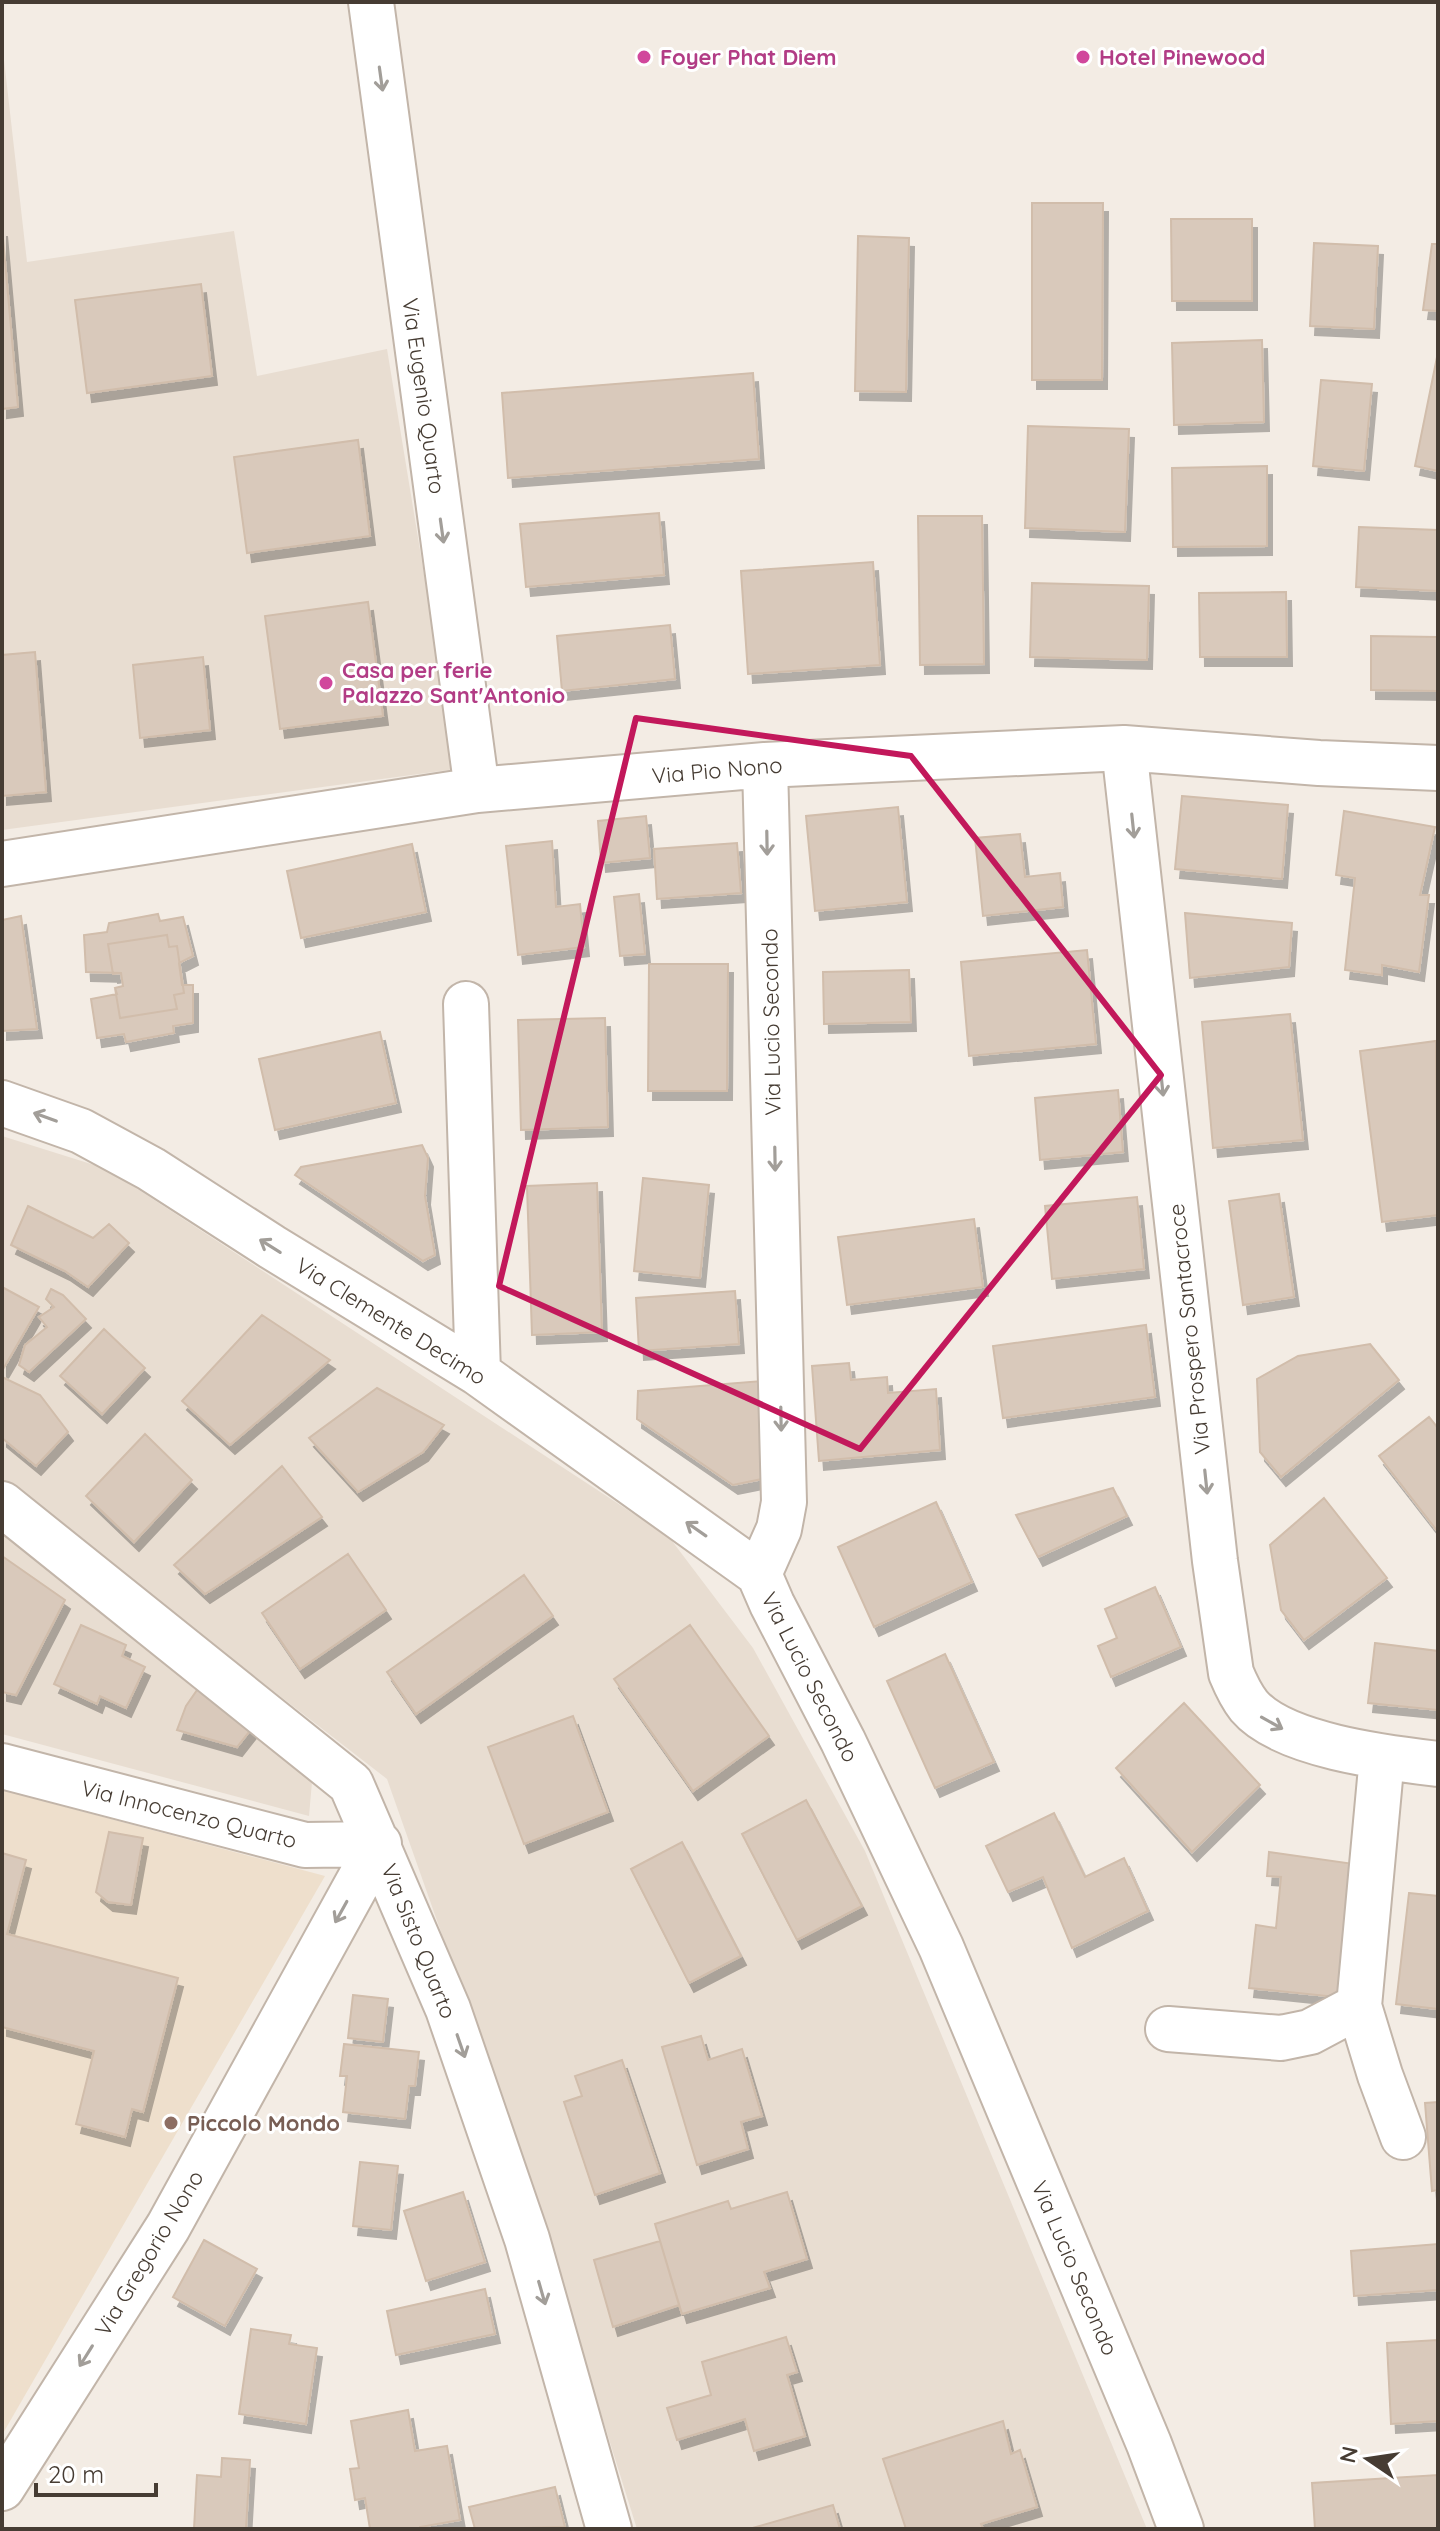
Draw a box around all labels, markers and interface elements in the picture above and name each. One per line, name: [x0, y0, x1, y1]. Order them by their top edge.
place label: Foyer Phat Diem: [660, 43, 837, 71]
place label: Hotel Pinewood: [1099, 43, 1265, 71]
marker: Foyer Phat Diem: [635, 48, 653, 66]
marker: Hotel Pinewood: [1074, 48, 1092, 66]
one-way arrow: [374, 66, 389, 91]
street label: Via Eugenio Quarto: [396, 296, 452, 496]
one-way arrow: [435, 518, 450, 543]
place label: Casa per ferie Palazzo Sant'Antonio: [342, 656, 565, 709]
marker: Casa per ferie Palazzo Sant'Antonio: [317, 674, 335, 692]
street label: Via Pio Nono: [650, 750, 784, 790]
one-way arrow: [1126, 812, 1141, 838]
one-way arrow: [759, 829, 774, 856]
street label: Via Lucio Secondo: [755, 928, 787, 1116]
one-way arrow: [1155, 1071, 1170, 1096]
one-way arrow: [33, 1109, 58, 1123]
one-way arrow: [767, 1145, 783, 1172]
street label: Via Prospero Santacroce: [1162, 1202, 1216, 1456]
one-way arrow: [259, 1237, 282, 1253]
street label: Via Clemente Decimo: [291, 1251, 491, 1391]
one-way arrow: [774, 1405, 789, 1432]
one-way arrow: [1199, 1468, 1214, 1494]
one-way arrow: [685, 1521, 707, 1537]
street label: Via Lucio Secondo: [755, 1587, 865, 1767]
one-way arrow: [1260, 1716, 1284, 1731]
street label: Via Innocenzo Quarto: [78, 1774, 300, 1854]
street label: Via Sisto Quarto: [375, 1859, 463, 2023]
one-way arrow: [333, 1900, 349, 1923]
one-way arrow: [454, 2033, 469, 2058]
place label: Piccolo Mondo: [187, 2109, 340, 2137]
marker: Piccolo Mondo: [162, 2114, 180, 2132]
street label: Via Gregorio Nono: [88, 2165, 210, 2341]
street label: Via Lucio Secondo: [1026, 2176, 1124, 2360]
one-way arrow: [535, 2279, 550, 2305]
one-way arrow: [78, 2344, 94, 2367]
north arrow: [1328, 2419, 1408, 2499]
text: N: [1333, 2443, 1364, 2466]
scale bar: [36, 2447, 156, 2497]
text: 20 m: [48, 2459, 104, 2489]

